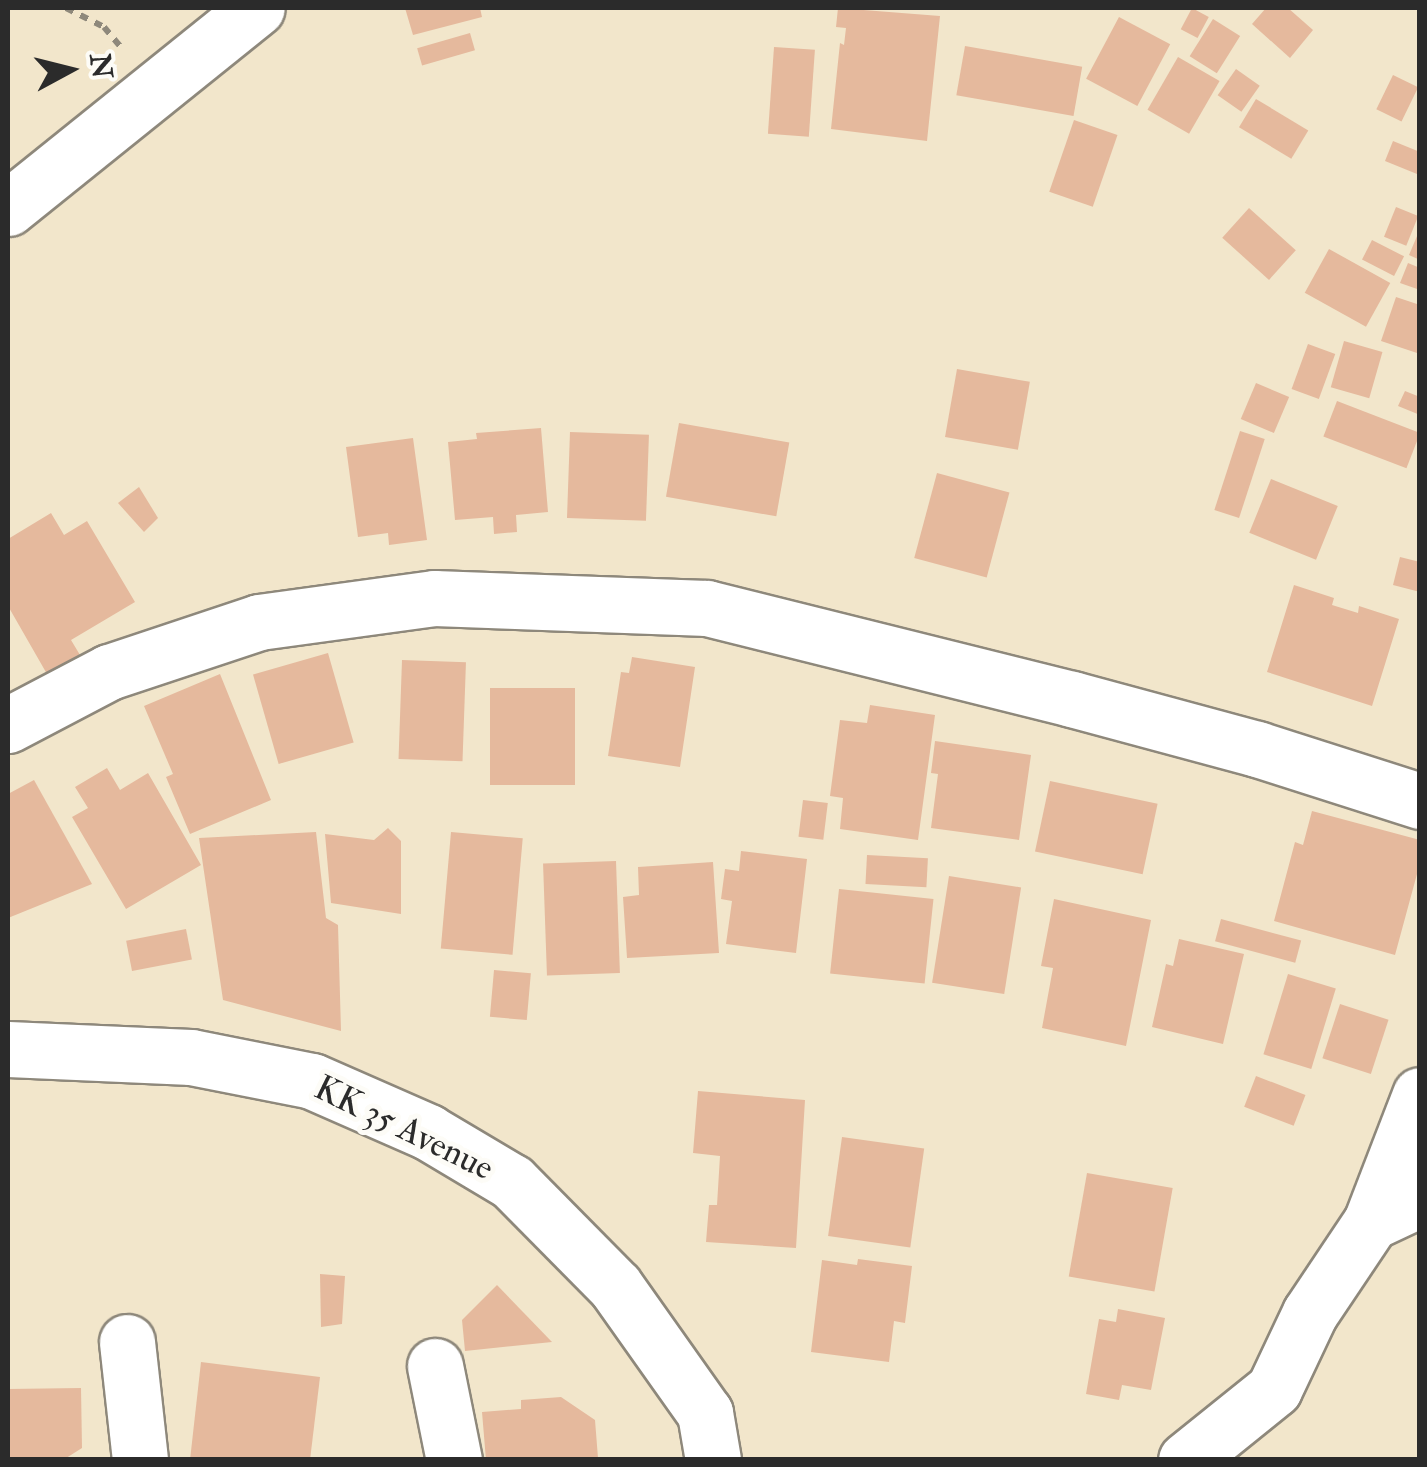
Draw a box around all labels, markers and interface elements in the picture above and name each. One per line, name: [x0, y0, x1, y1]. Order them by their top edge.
north arrow: [20, 20, 120, 120]
text: N: [81, 52, 119, 81]
street label: KK 35 Avenue: [308, 1067, 500, 1189]

